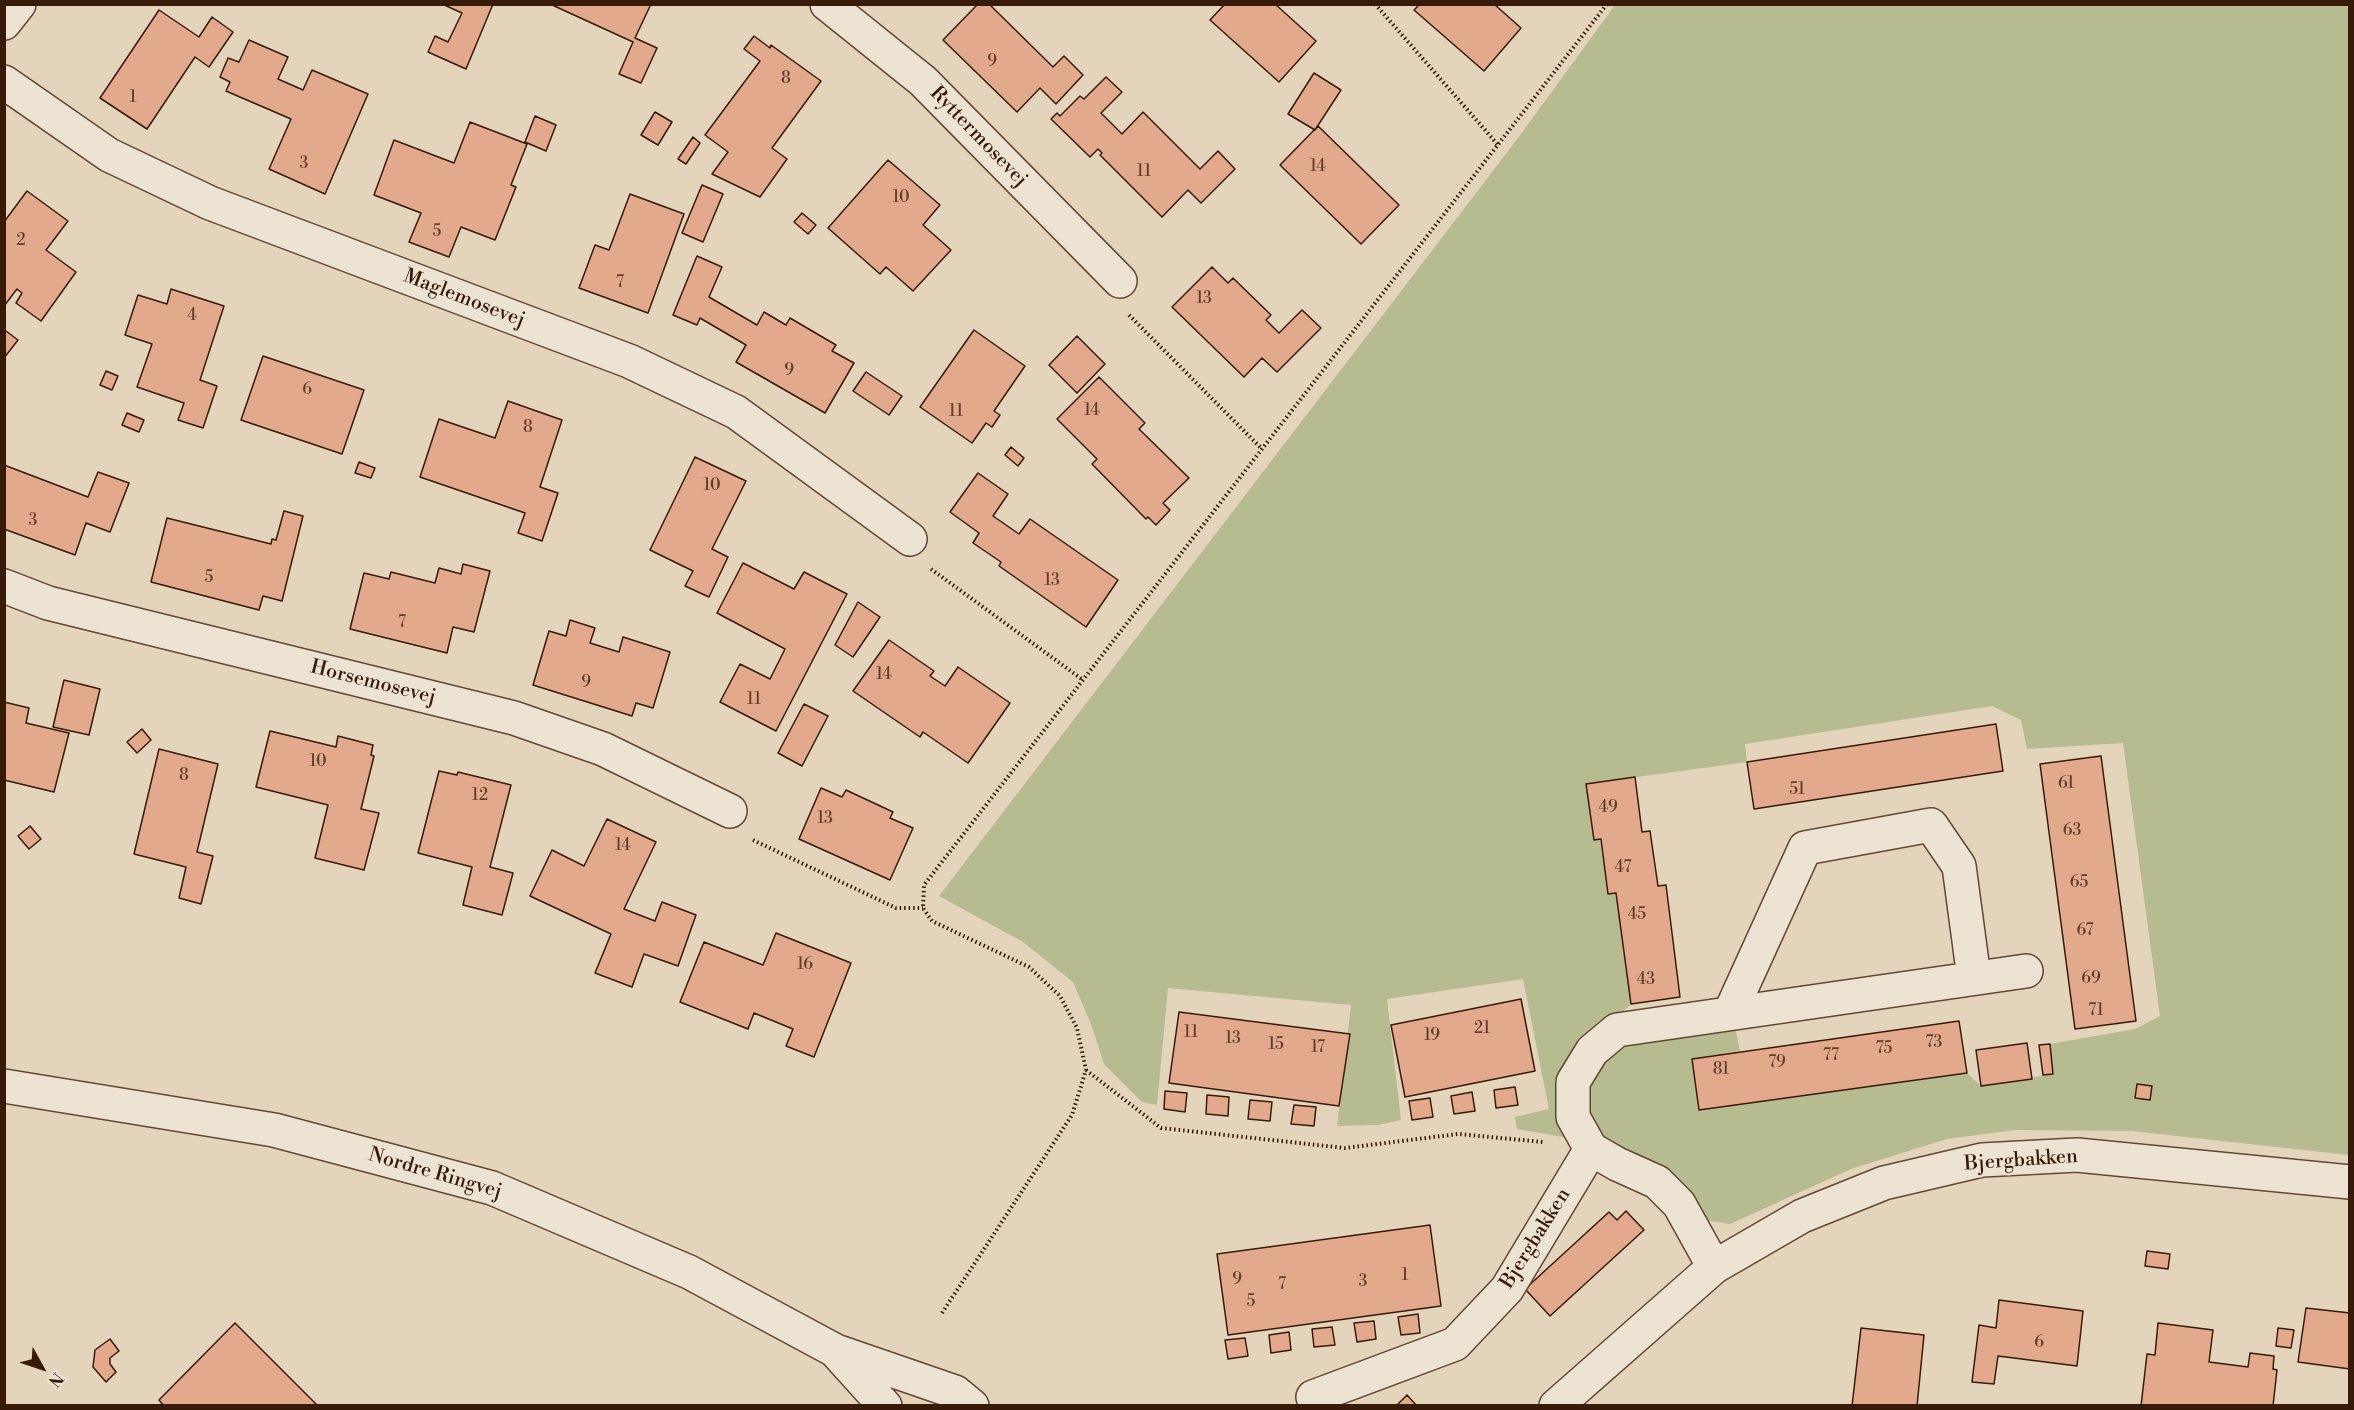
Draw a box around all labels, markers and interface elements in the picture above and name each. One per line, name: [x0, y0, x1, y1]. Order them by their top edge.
house number: 9: [987, 52, 997, 72]
house number: 8: [781, 69, 791, 89]
street label: Ryttermosevej: [924, 82, 1032, 192]
house number: 1: [130, 88, 136, 108]
house number: 3: [300, 154, 308, 174]
house number: 14: [1310, 157, 1326, 177]
house number: 11: [1137, 162, 1151, 182]
house number: 10: [893, 188, 909, 208]
house number: 5: [433, 222, 441, 242]
house number: 2: [16, 231, 26, 251]
street label: Maglemosevej: [400, 265, 528, 333]
house number: 7: [616, 273, 624, 293]
house number: 13: [1196, 289, 1212, 309]
house number: 4: [187, 306, 197, 326]
house number: 9: [784, 361, 794, 381]
house number: 6: [302, 380, 312, 400]
house number: 14: [1084, 401, 1100, 421]
house number: 11: [949, 402, 963, 422]
house number: 8: [523, 418, 533, 438]
house number: 10: [704, 476, 720, 496]
house number: 3: [29, 511, 37, 531]
house number: 5: [205, 568, 213, 588]
house number: 13: [1044, 571, 1060, 591]
house number: 7: [398, 613, 406, 633]
street label: Horsemosevej: [308, 656, 438, 710]
house number: 14: [876, 665, 892, 685]
house number: 9: [581, 673, 591, 693]
house number: 11: [747, 690, 761, 710]
house number: 10: [310, 752, 326, 772]
house number: 8: [179, 766, 189, 786]
house number: 61: [2058, 774, 2074, 794]
house number: 51: [1789, 780, 1805, 800]
house number: 12: [472, 786, 488, 806]
house number: 49: [1598, 798, 1618, 818]
house number: 13: [817, 809, 833, 829]
house number: 63: [2063, 821, 2081, 841]
house number: 14: [615, 836, 631, 856]
house number: 47: [1615, 858, 1631, 878]
house number: 65: [2070, 873, 2088, 893]
house number: 45: [1628, 905, 1646, 925]
house number: 67: [2077, 921, 2093, 941]
house number: 16: [797, 955, 813, 975]
house number: 69: [2081, 969, 2101, 989]
house number: 43: [1637, 970, 1655, 990]
house number: 71: [2088, 1001, 2104, 1021]
house number: 21: [1474, 1019, 1490, 1039]
house number: 11: [1184, 1023, 1198, 1043]
house number: 19: [1424, 1026, 1440, 1046]
house number: 13: [1225, 1029, 1241, 1049]
house number: 73: [1926, 1033, 1942, 1053]
house number: 15: [1268, 1035, 1284, 1055]
house number: 17: [1311, 1038, 1325, 1058]
house number: 75: [1876, 1039, 1892, 1059]
house number: 77: [1823, 1046, 1839, 1066]
house number: 79: [1768, 1053, 1786, 1073]
house number: 81: [1713, 1060, 1729, 1080]
street label: Nordre Ringvej: [366, 1144, 504, 1204]
street label: Bjergbakken: [1963, 1145, 2079, 1177]
street label: Bjergbakken: [1496, 1184, 1576, 1294]
house number: 1: [1402, 1266, 1408, 1286]
house number: 9: [1232, 1270, 1242, 1290]
house number: 3: [1359, 1272, 1367, 1292]
house number: 7: [1278, 1275, 1286, 1295]
house number: 5: [1247, 1292, 1255, 1312]
house number: 6: [2034, 1333, 2044, 1353]
north arrow: [12, 1338, 72, 1398]
text: N: [44, 1368, 68, 1391]

